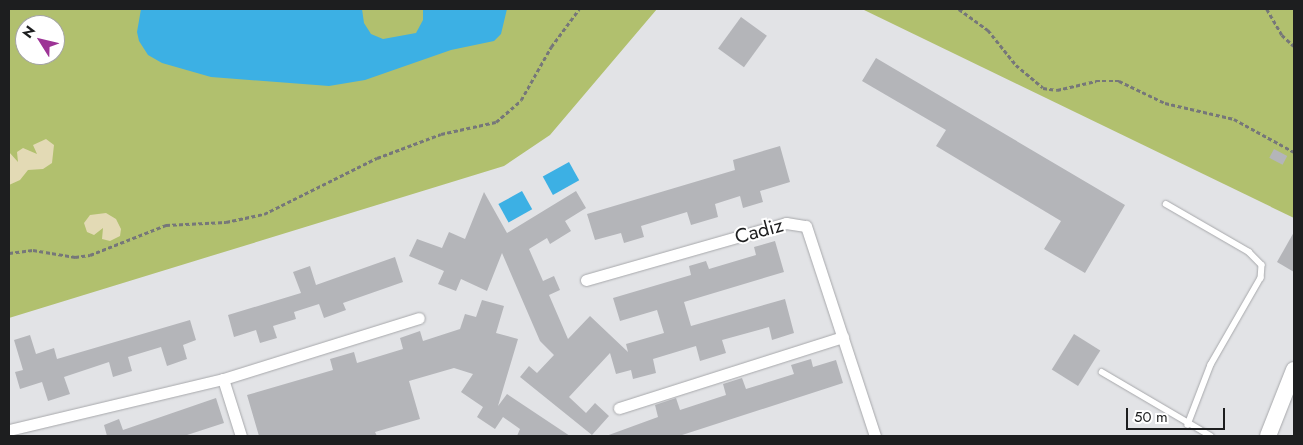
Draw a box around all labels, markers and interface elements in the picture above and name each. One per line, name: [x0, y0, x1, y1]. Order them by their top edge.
north arrow: [15, 15, 65, 65]
text: N: [17, 21, 40, 42]
street label: Cadiz: [732, 213, 786, 249]
scale bar: [1128, 398, 1227, 430]
text: 50 m: [1134, 406, 1168, 428]

